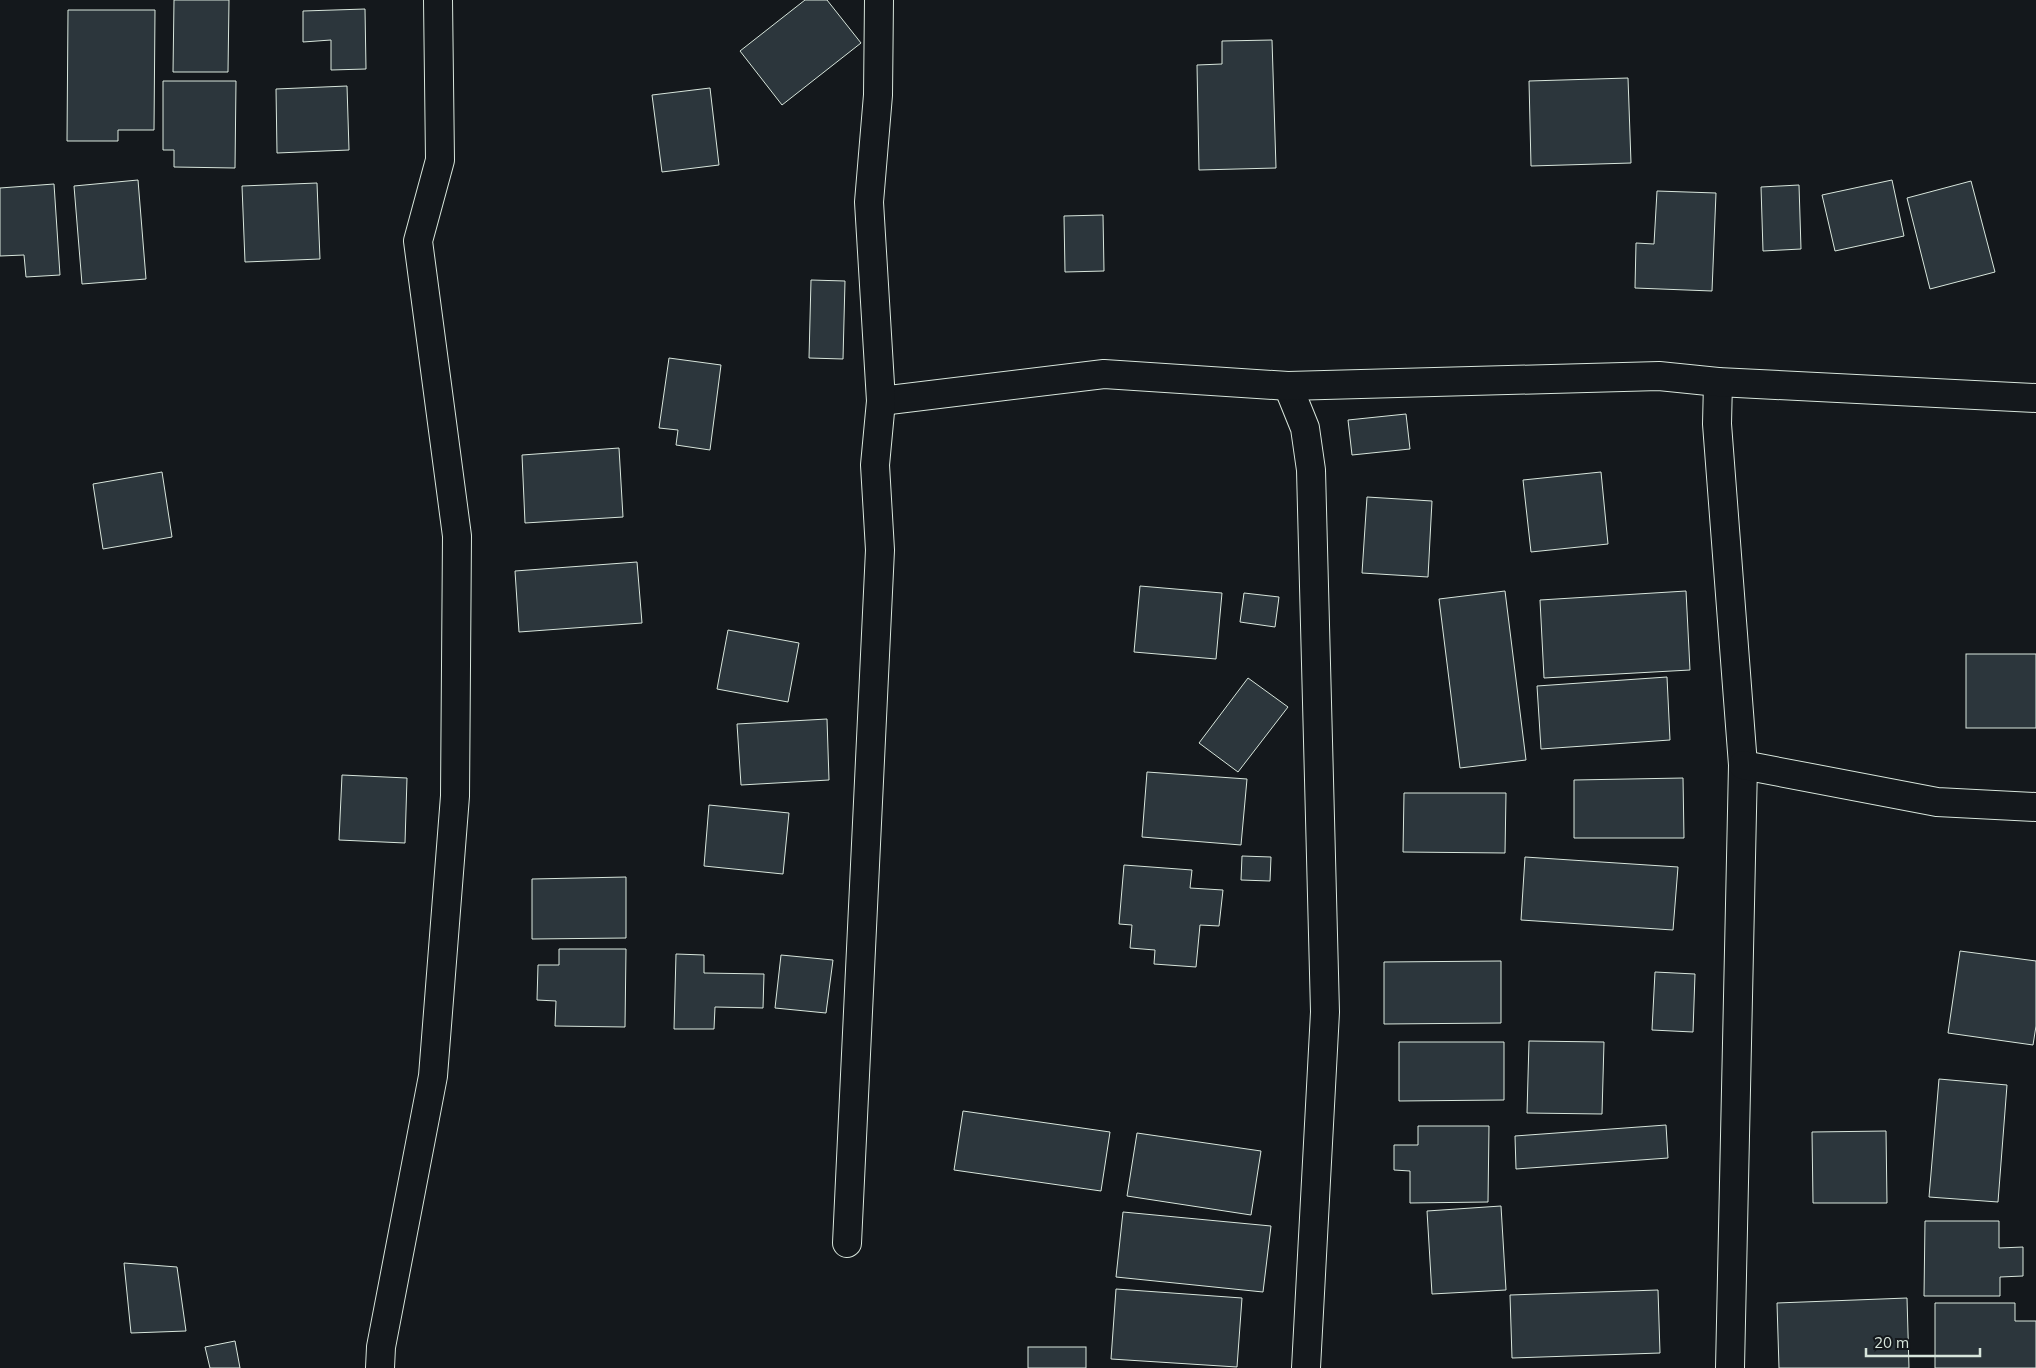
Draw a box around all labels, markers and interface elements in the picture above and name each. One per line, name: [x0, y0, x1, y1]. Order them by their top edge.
scale bar: [1866, 1326, 1980, 1358]
text: 20 m: [1874, 1333, 1909, 1352]

